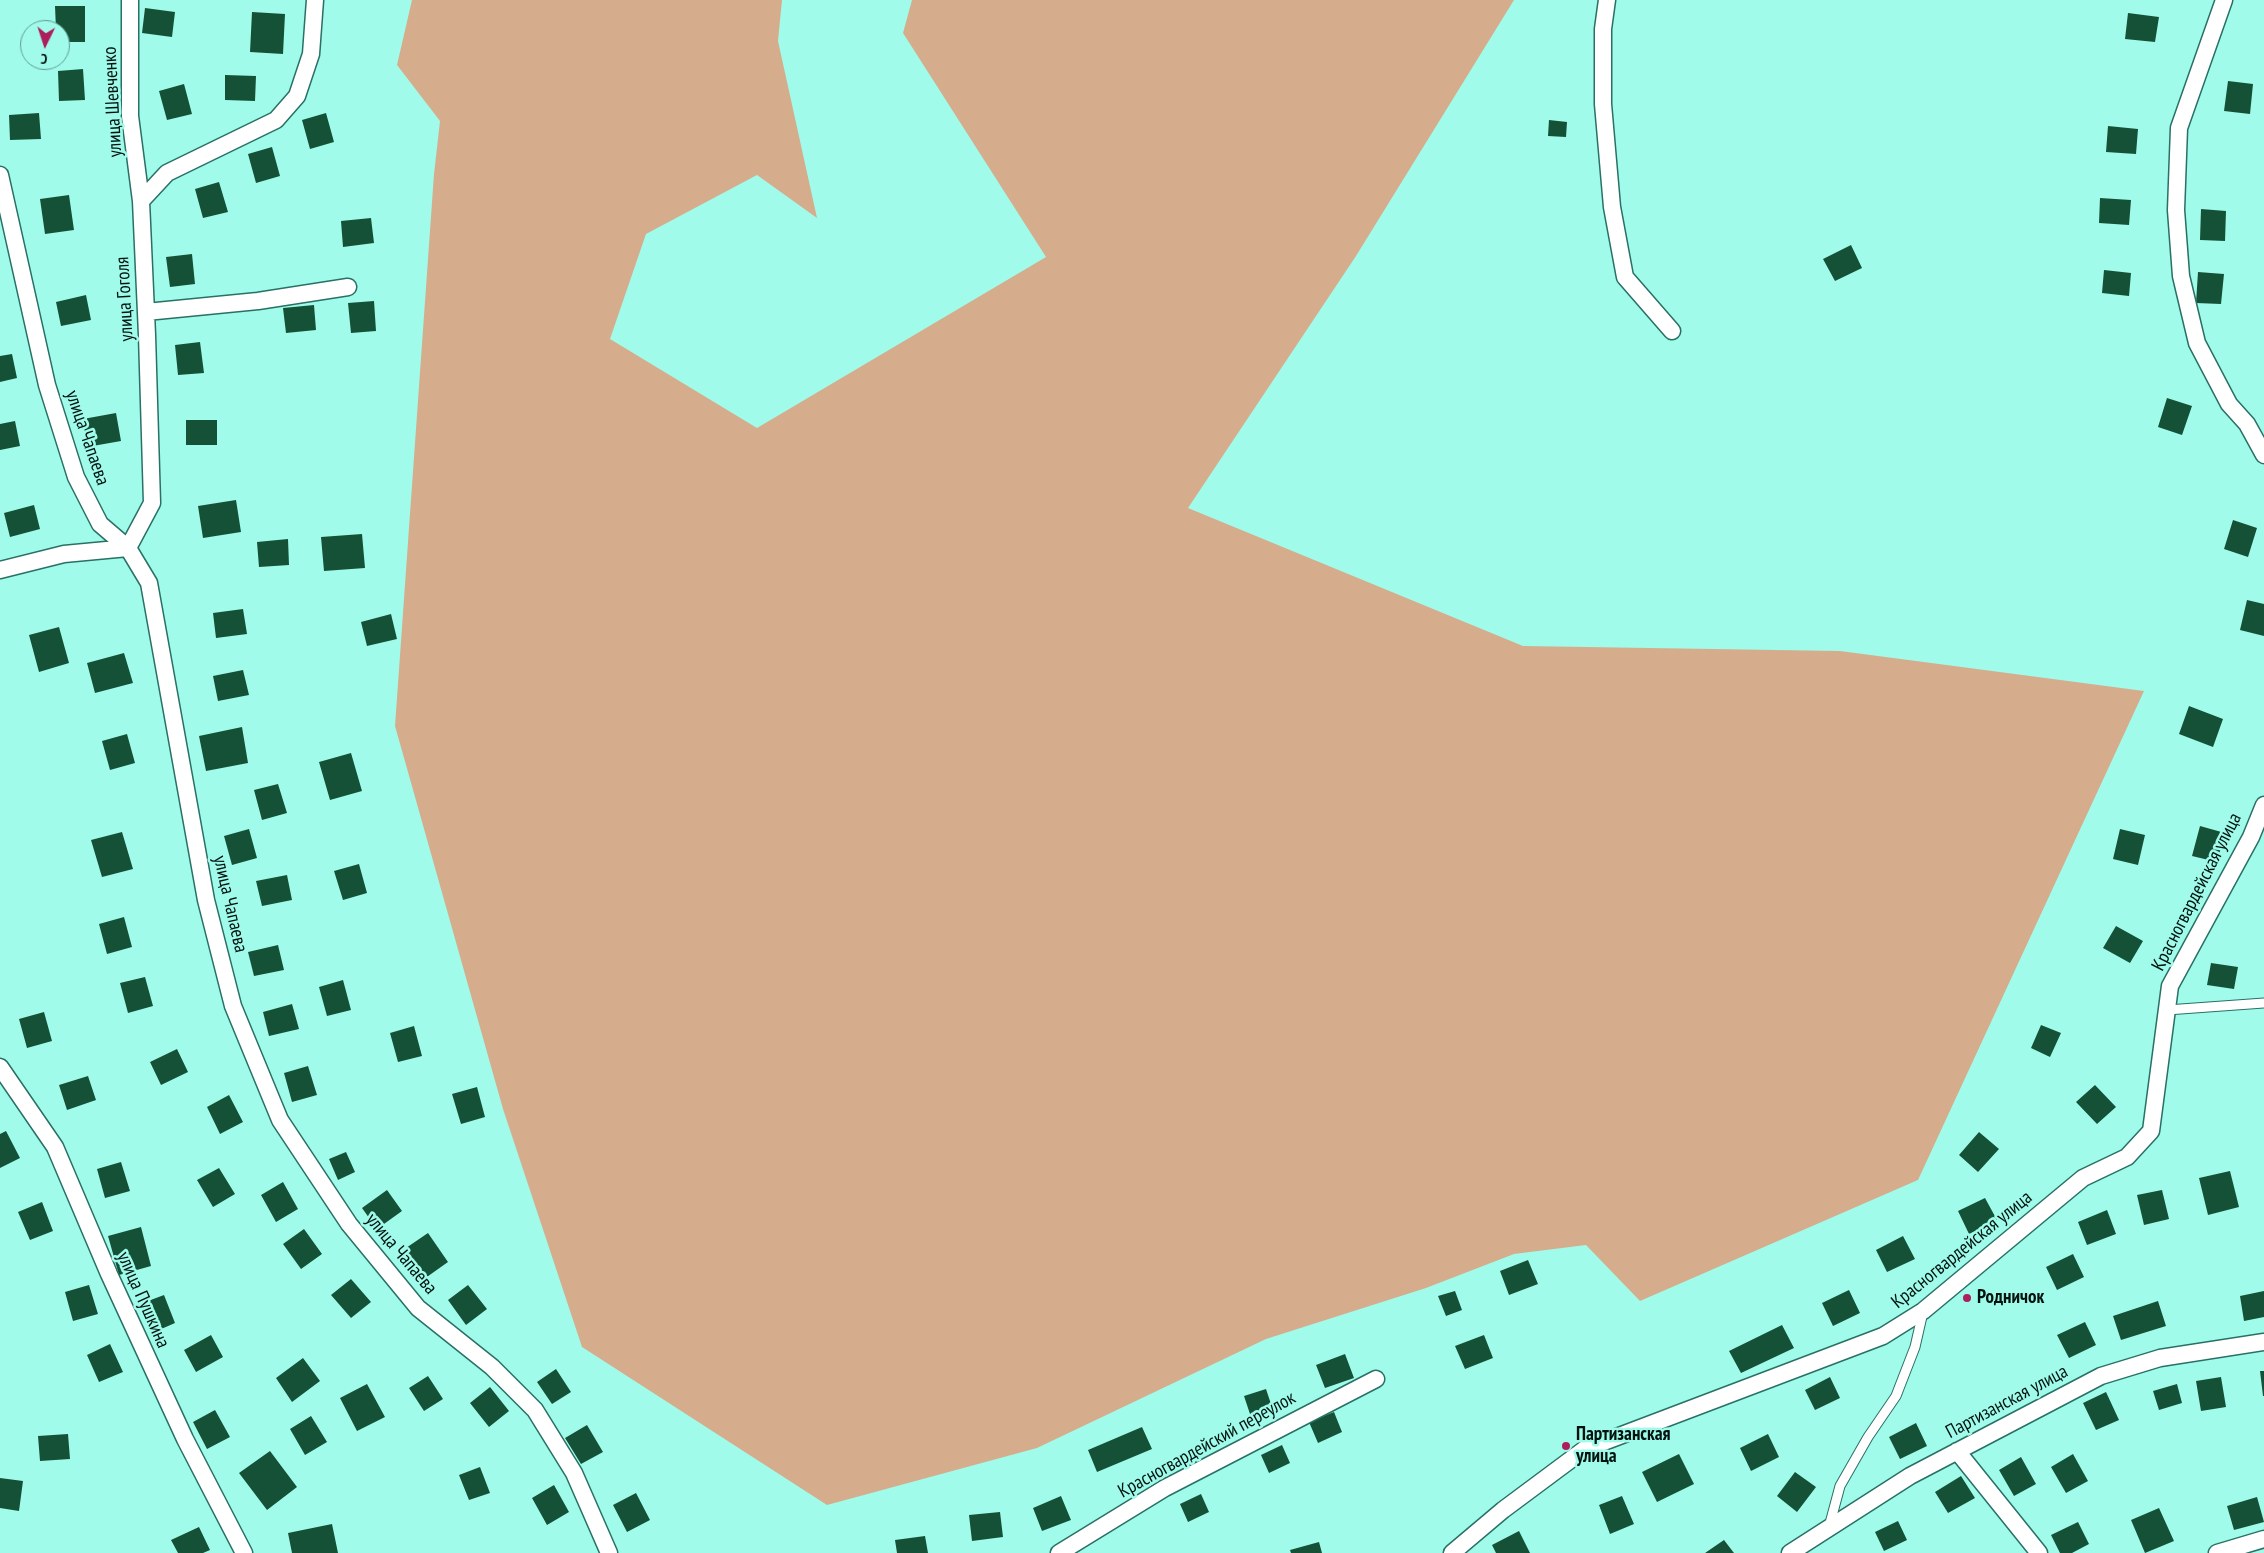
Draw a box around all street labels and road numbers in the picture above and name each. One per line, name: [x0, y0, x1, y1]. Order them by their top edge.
street label: улица Шевченко: [99, 46, 127, 158]
street label: улица Гоголя: [111, 256, 139, 342]
street label: улица Чапаева: [60, 388, 114, 488]
street label: Красногвардейская улица: [2147, 809, 2247, 975]
street label: улица Чапаева: [208, 853, 252, 955]
street label: Красногвардейская улица: [1887, 1186, 2037, 1314]
street label: улица Чапаева: [361, 1209, 441, 1299]
street label: улица Пушкина: [112, 1248, 174, 1352]
street label: Партизанская улица: [1942, 1360, 2072, 1444]
street label: Красногвардейский переулок: [1114, 1387, 1300, 1503]

